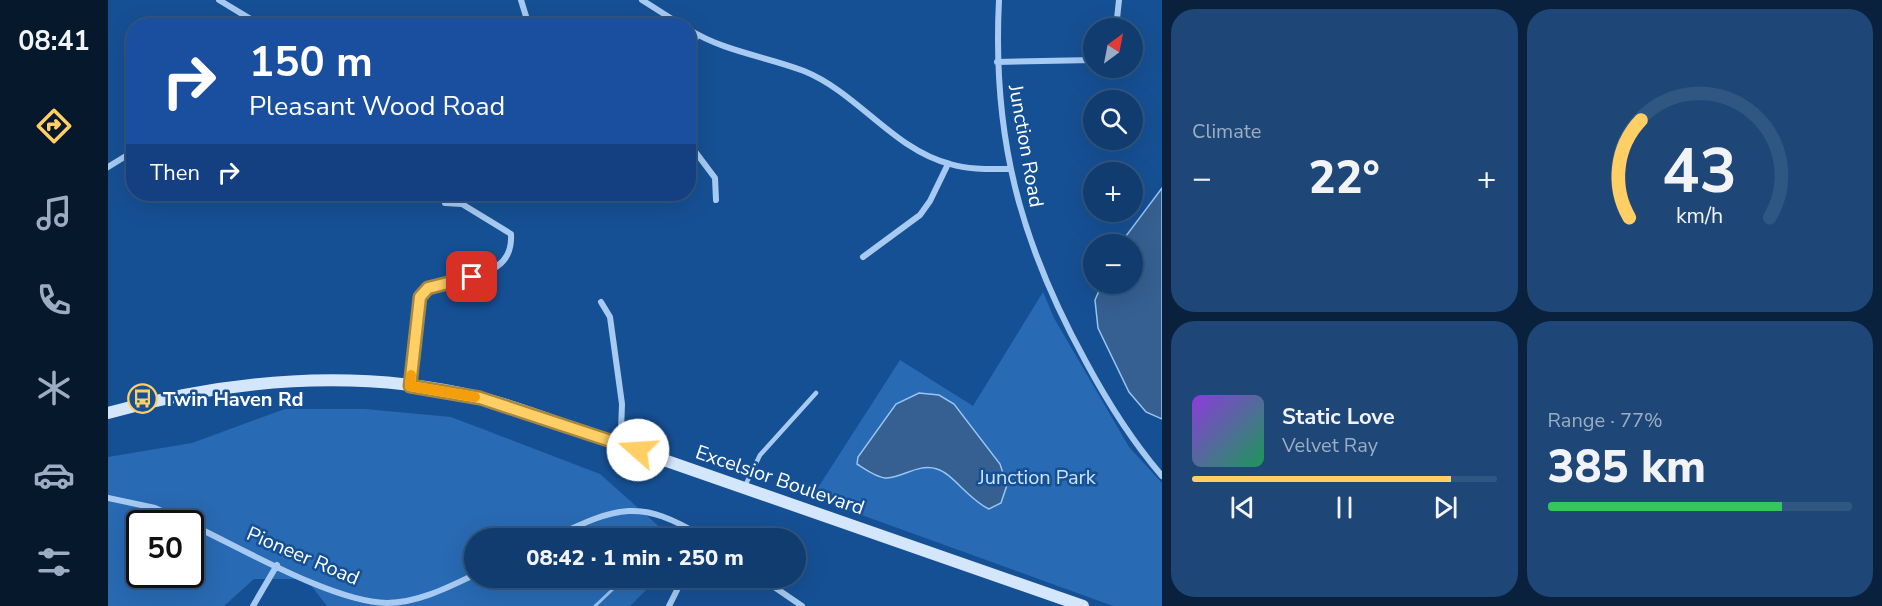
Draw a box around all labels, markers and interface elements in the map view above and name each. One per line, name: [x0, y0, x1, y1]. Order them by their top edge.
north arrow: [1083, 18, 1143, 78]
map controls: [1083, 18, 1143, 294]
text: 08:41: [18, 23, 90, 60]
text: 150 m: [249, 34, 373, 91]
icon: right: [150, 42, 228, 120]
street label: Junction Road: [1002, 82, 1050, 209]
text: Pleasant Wood Road: [249, 88, 505, 125]
button: search: [1083, 90, 1143, 150]
icon: directions: [33, 105, 75, 147]
text: Climate: [1192, 118, 1261, 145]
text: 43: [1662, 129, 1737, 214]
text: 22°: [1309, 148, 1380, 209]
icon: right: [212, 156, 245, 189]
text: −: [1192, 156, 1212, 201]
text: +: [1477, 156, 1497, 201]
text: Then: [150, 158, 200, 188]
button: +: [1083, 162, 1143, 222]
icon: music: [33, 192, 75, 234]
text: km/h: [1676, 201, 1723, 231]
button: −: [1083, 234, 1143, 294]
pin: [446, 251, 497, 302]
icon: arrive: [455, 260, 488, 293]
icon: phone: [33, 279, 75, 321]
icon: climate: [33, 367, 75, 409]
bus stop icon: Twin Haven Rd: [126, 383, 158, 415]
place label: Twin Haven Rd: [163, 386, 303, 413]
text: Static Love: [1282, 402, 1395, 432]
text: Range · 77%: [1548, 407, 1663, 434]
position arrow: [606, 418, 670, 482]
text: Velvet Ray: [1282, 432, 1378, 459]
text: 385 km: [1548, 437, 1706, 498]
street label: Excelsior Boulevard: [692, 438, 868, 522]
icon: car: [33, 454, 75, 496]
park label: Junction Park: [977, 464, 1097, 491]
icon: previous: [1226, 491, 1259, 524]
icon: pause: [1328, 491, 1361, 524]
icon: next: [1429, 491, 1462, 524]
speed limit sign: 50: [126, 510, 204, 588]
street label: Pioneer Road: [243, 520, 363, 592]
icon: filters: [33, 541, 75, 583]
text: 08:42 · 1 min · 250 m: [526, 543, 744, 573]

